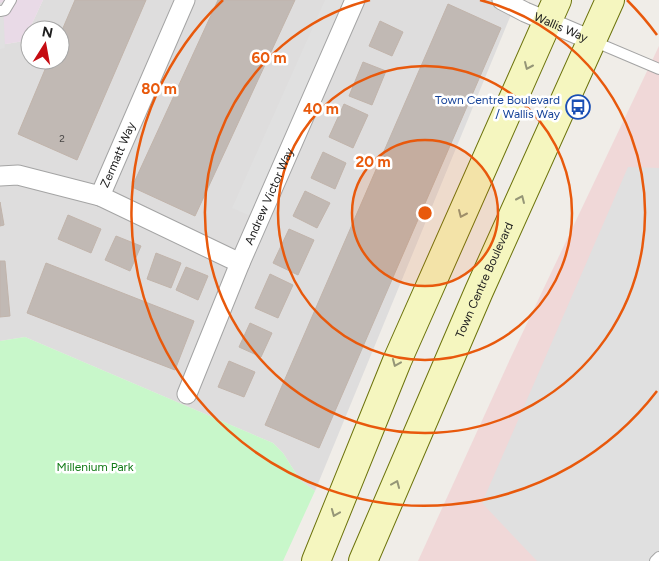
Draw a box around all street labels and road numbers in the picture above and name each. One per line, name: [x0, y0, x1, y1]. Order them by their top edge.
street label: Wallis Way: [532, 10, 591, 45]
street label: Zermatt Way: [98, 119, 139, 190]
street label: Andrew Victor Way: [242, 145, 297, 247]
street label: Town Centre Boulevard: [453, 220, 516, 340]

